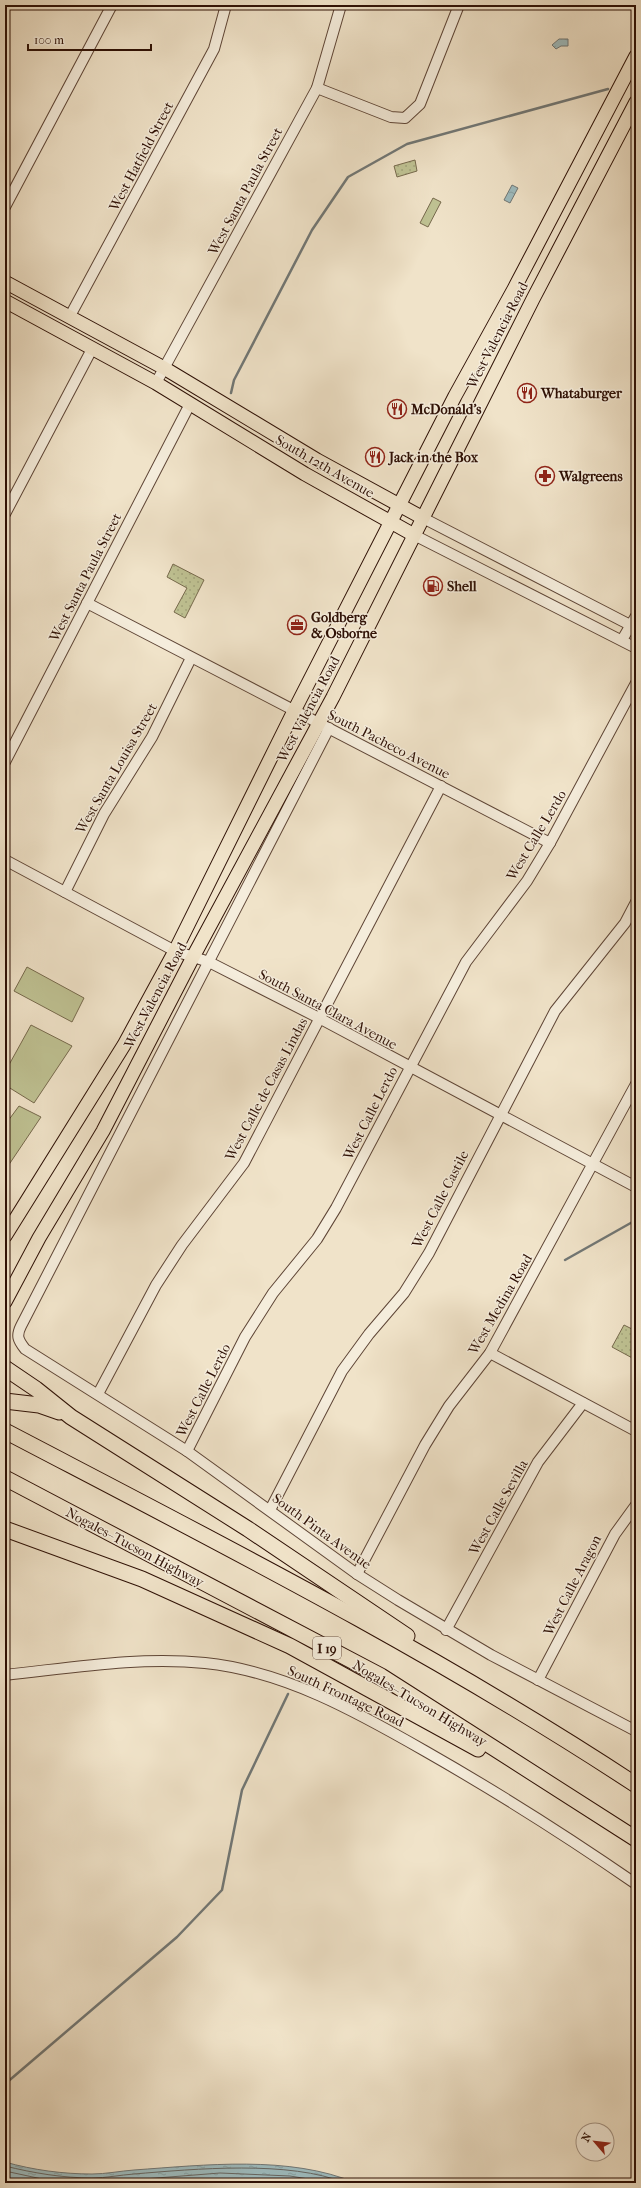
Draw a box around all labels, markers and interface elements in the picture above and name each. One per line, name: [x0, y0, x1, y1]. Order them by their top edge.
scale bar: [28, 26, 151, 52]
text: 100 m: [34, 33, 64, 47]
street label: West Hatfield Street: [105, 99, 177, 215]
street label: West Santa Paula Street: [204, 125, 286, 259]
street label: West Valencia Road: [463, 279, 532, 392]
restaurant icon: Whataburger: [516, 382, 538, 404]
place label: Whataburger: [540, 385, 623, 402]
restaurant icon: McDonald's: [386, 398, 408, 420]
place label: McDonald's: [410, 401, 482, 418]
street label: South 12th Avenue: [272, 431, 377, 502]
restaurant icon: Jack in the Box: [364, 446, 386, 468]
place label: Jack in the Box: [387, 449, 479, 466]
pharmacy icon: Walgreens: [534, 465, 556, 487]
place label: Walgreens: [558, 468, 623, 485]
street label: West Santa Paula Street: [45, 510, 125, 645]
fuel station icon: Shell: [422, 575, 444, 597]
place label: Shell: [447, 578, 477, 595]
place label: Goldberg & Osborne: [311, 609, 377, 642]
office icon: Goldberg & Osborne: [286, 614, 308, 636]
street label: West Valencia Road: [273, 653, 344, 766]
street label: West Santa Louisa Street: [72, 700, 161, 838]
street label: South Pacheco Avenue: [325, 706, 453, 783]
street label: West Calle Lerdo: [502, 787, 570, 884]
street label: West Valencia Road: [120, 939, 191, 1052]
street label: South Santa Clara Avenue: [256, 966, 400, 1053]
street label: West Calle de Casas Lindas: [221, 1015, 311, 1165]
street label: West Calle Lerdo: [339, 1064, 401, 1164]
street label: West Calle Castile: [408, 1148, 472, 1252]
street label: West Medina Road: [464, 1251, 536, 1358]
street label: West Calle Lerdo: [172, 1341, 234, 1441]
street label: West Calle Sevilla: [465, 1456, 532, 1558]
street label: South Pinta Avenue: [269, 1490, 375, 1573]
street label: Nogales–Tucson Highway: [63, 1504, 207, 1591]
street label: West Calle Aragon: [539, 1532, 605, 1639]
road number: I 19: [313, 1637, 341, 1659]
street label: Nogales–Tucson Highway: [349, 1656, 491, 1751]
street label: South Frontage Road: [285, 1662, 407, 1731]
north arrow: [575, 2122, 615, 2162]
text: N: [579, 2130, 595, 2144]

